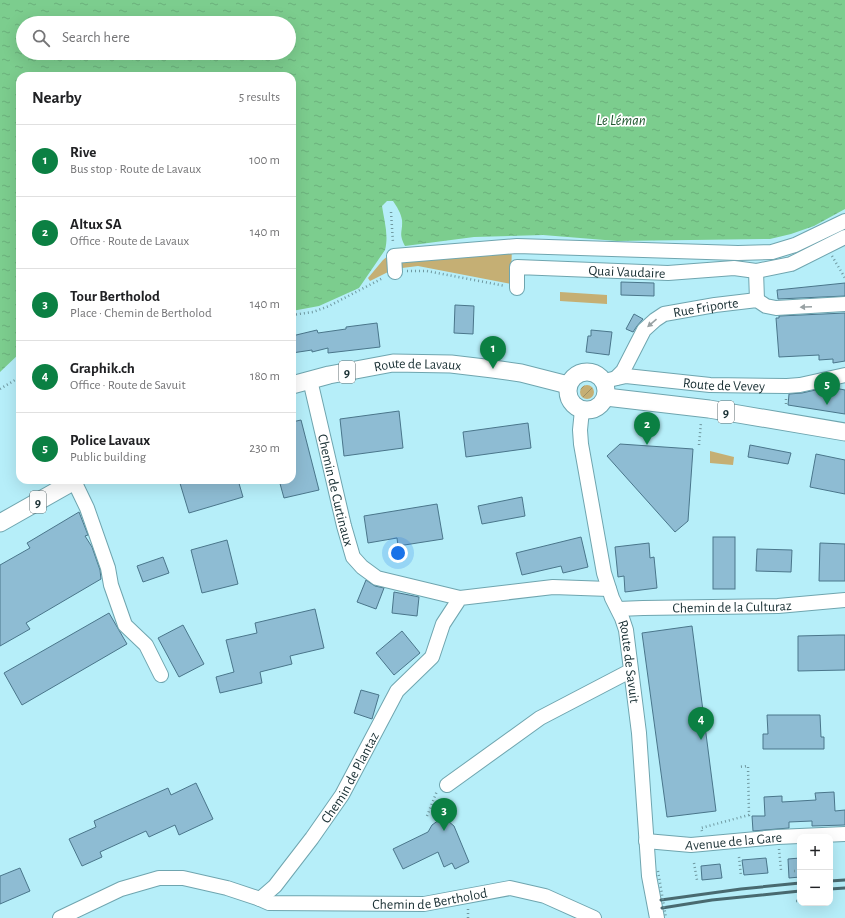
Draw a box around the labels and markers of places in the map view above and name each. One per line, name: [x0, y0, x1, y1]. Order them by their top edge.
pin: 1: [480, 336, 506, 369]
pin: 5: [814, 372, 840, 405]
pin: 2: [634, 412, 660, 445]
pin: 4: [688, 707, 714, 740]
pin: 3: [431, 798, 457, 831]

